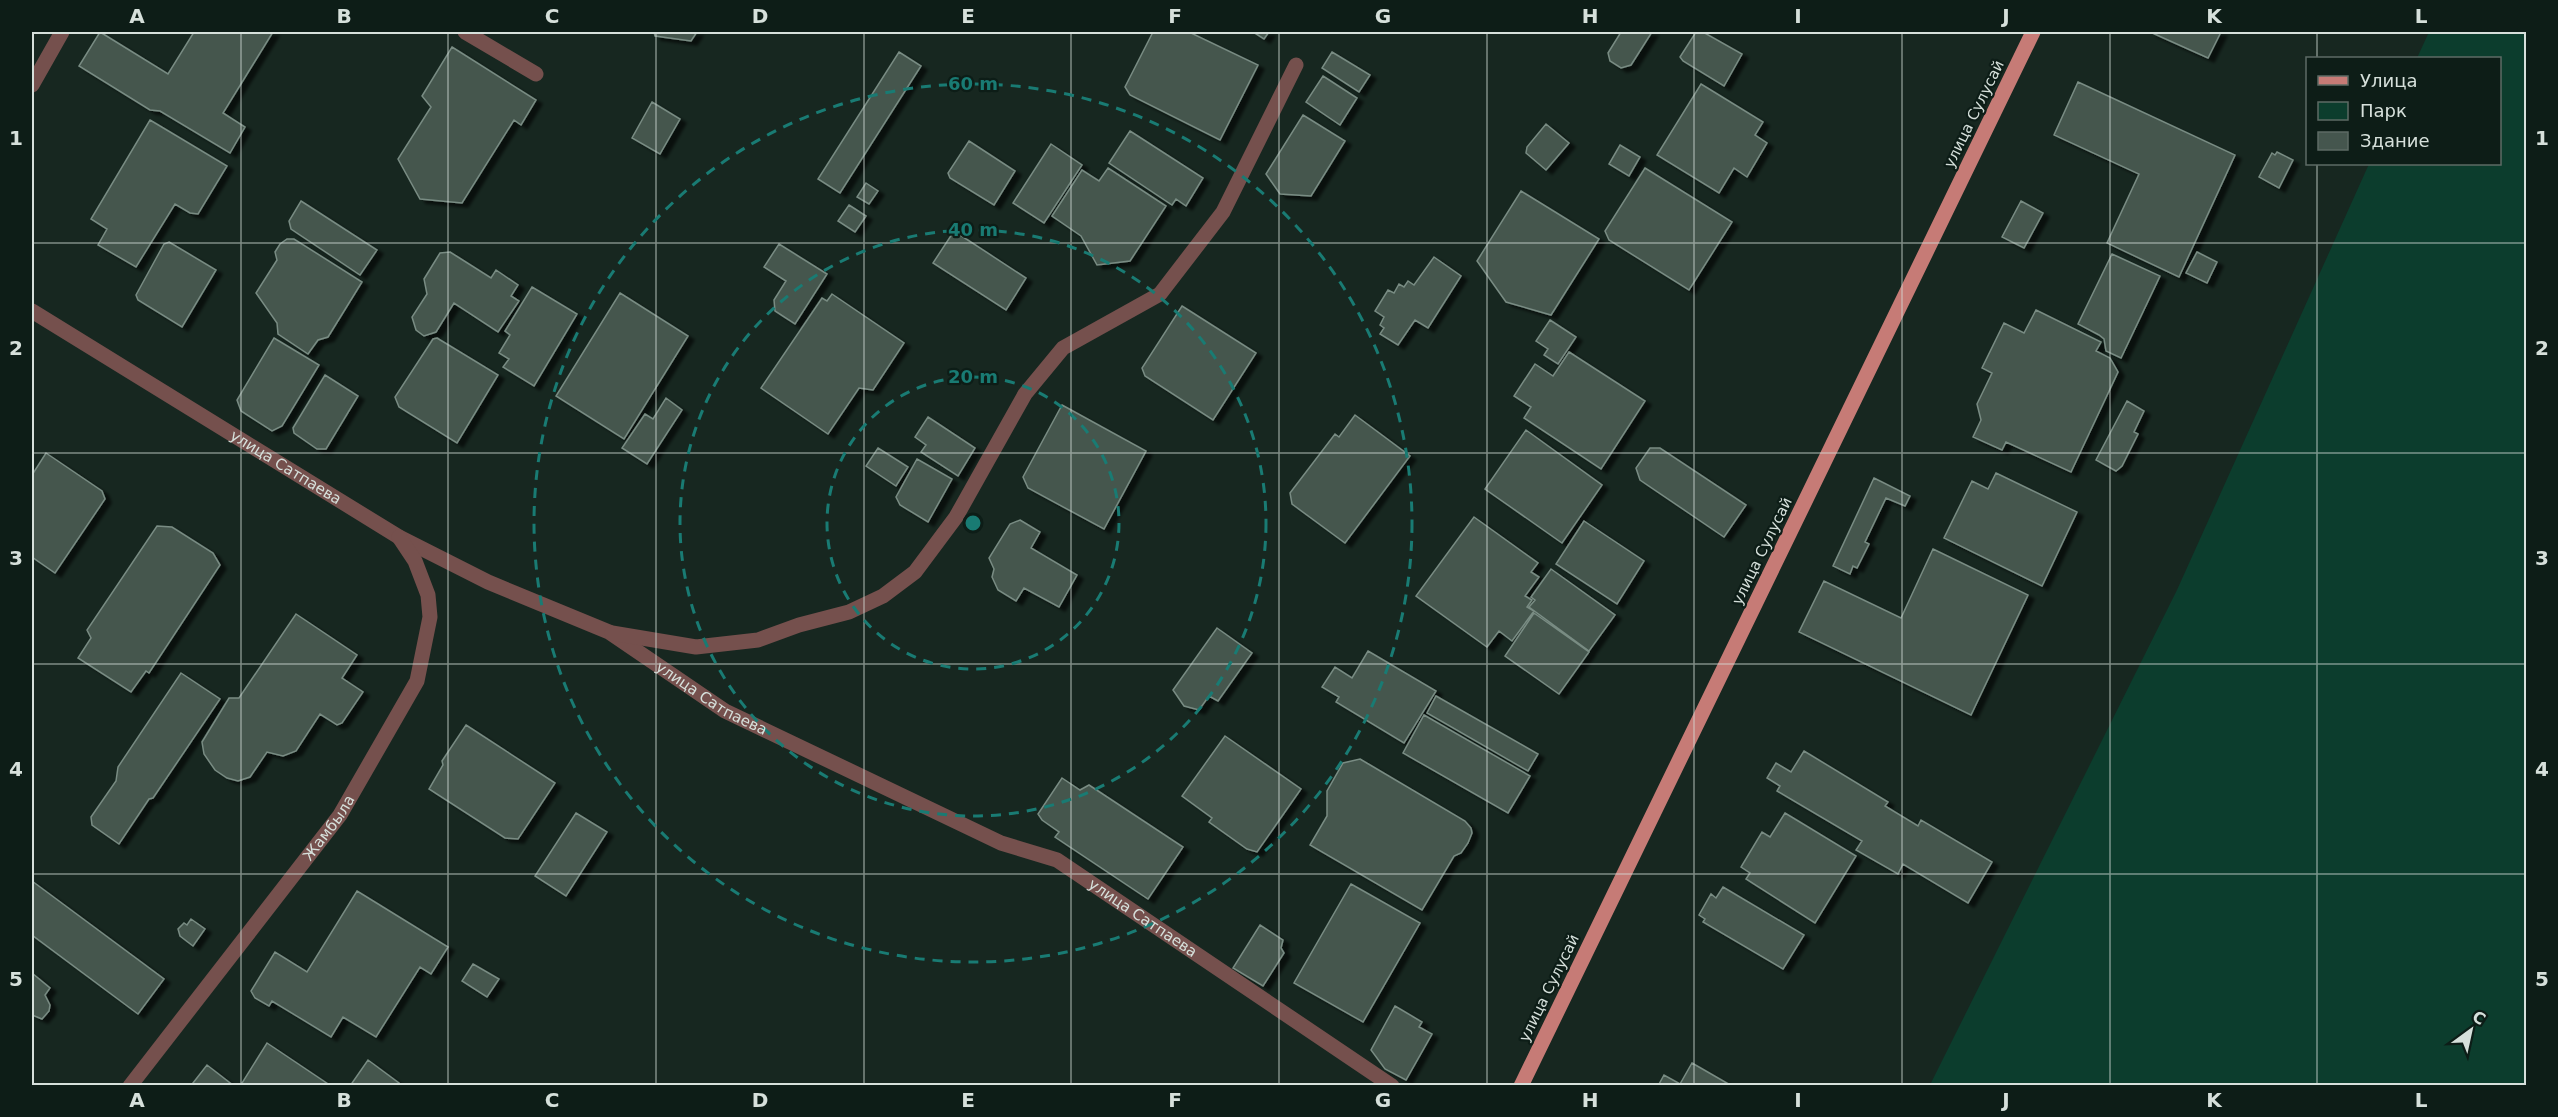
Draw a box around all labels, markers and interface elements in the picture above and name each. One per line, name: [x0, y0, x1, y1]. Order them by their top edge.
text: A: [129, 4, 145, 28]
text: B: [336, 4, 352, 28]
text: C: [545, 4, 559, 28]
text: D: [752, 4, 768, 28]
text: E: [961, 4, 975, 28]
text: F: [1168, 4, 1182, 28]
text: G: [1375, 4, 1391, 28]
text: H: [1582, 4, 1598, 28]
text: I: [1794, 4, 1802, 28]
text: J: [2000, 4, 2010, 28]
text: K: [2206, 4, 2223, 28]
text: L: [2415, 4, 2428, 28]
street label: улица Сулусай: [1940, 57, 2008, 171]
legend: [2306, 57, 2501, 165]
text: Улица: [2360, 70, 2417, 91]
text: 60 m: [948, 73, 998, 94]
text: Парк: [2360, 100, 2407, 121]
text: 1: [9, 126, 23, 150]
text: 1: [2535, 126, 2549, 150]
text: Здание: [2360, 130, 2430, 151]
text: 40 m: [948, 219, 998, 240]
text: 2: [9, 336, 23, 360]
text: 2: [2535, 336, 2549, 360]
text: 20 m: [948, 366, 998, 387]
street label: улица Сатпаева: [227, 426, 345, 508]
street label: улица Сулусай: [1728, 494, 1796, 608]
centre of rings: [963, 513, 983, 533]
text: 3: [9, 546, 23, 570]
text: 3: [2535, 546, 2549, 570]
street label: улица Сатпаева: [652, 658, 770, 739]
text: 4: [9, 757, 23, 781]
text: 4: [2535, 757, 2549, 781]
street label: Жамбыла: [299, 792, 358, 864]
street label: улица Сатпаева: [1085, 875, 1201, 961]
street label: улица Сулусай: [1515, 931, 1583, 1045]
text: 5: [9, 967, 23, 991]
text: 5: [2535, 967, 2549, 991]
north arrow: [2441, 1000, 2501, 1060]
text: С: [2469, 1007, 2489, 1029]
text: A: [129, 1088, 145, 1112]
text: B: [336, 1088, 352, 1112]
text: C: [545, 1088, 559, 1112]
text: D: [752, 1088, 768, 1112]
text: E: [961, 1088, 975, 1112]
text: F: [1168, 1088, 1182, 1112]
text: G: [1375, 1088, 1391, 1112]
text: H: [1582, 1088, 1598, 1112]
text: I: [1794, 1088, 1802, 1112]
text: J: [2000, 1088, 2010, 1112]
text: K: [2206, 1088, 2223, 1112]
text: L: [2415, 1088, 2428, 1112]

